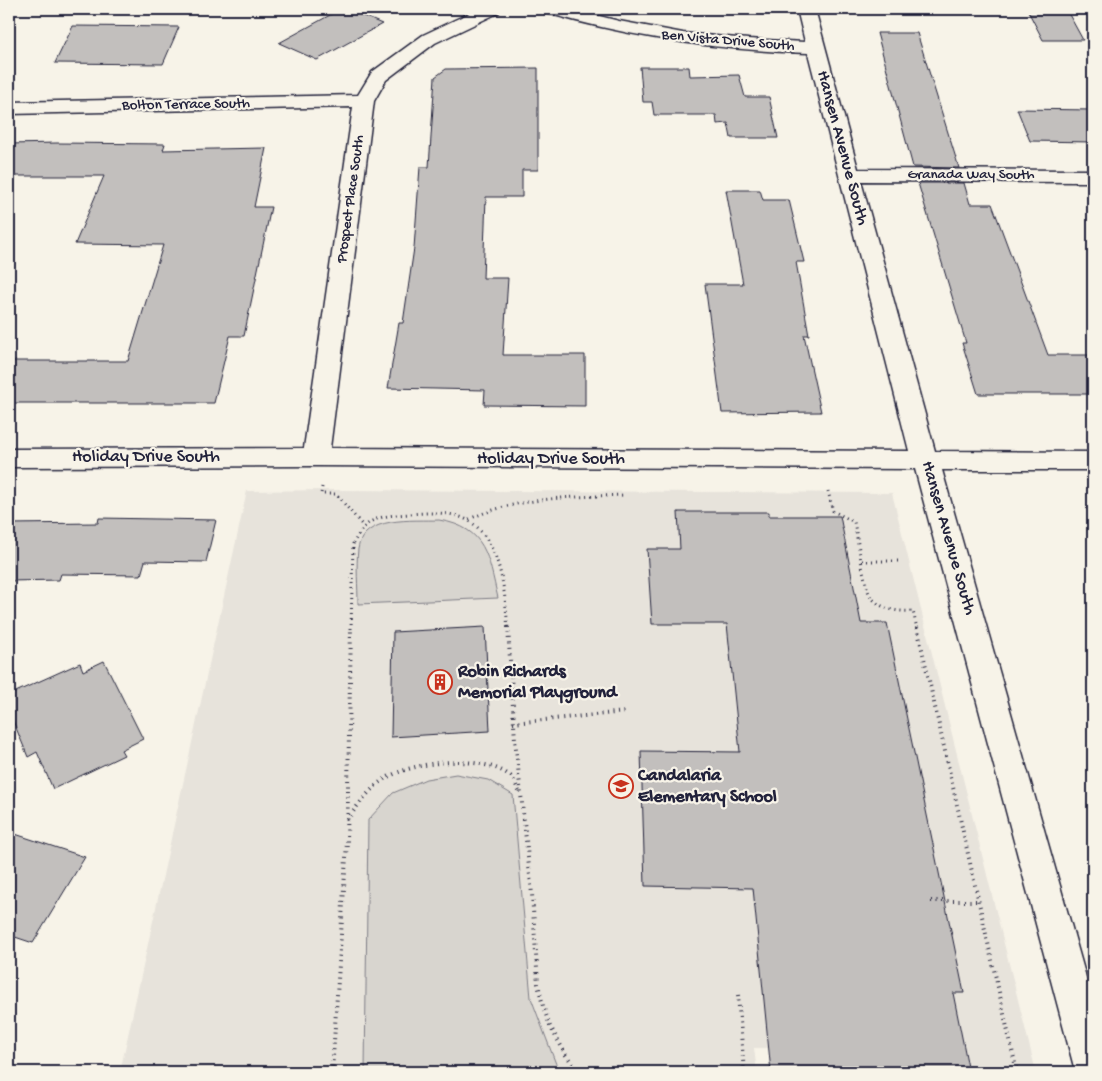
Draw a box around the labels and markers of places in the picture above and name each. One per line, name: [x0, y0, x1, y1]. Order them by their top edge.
place label: Robin Richards Memorial Playground: [457, 662, 619, 704]
building icon: Robin Richards Memorial Playground: [427, 669, 453, 695]
place label: Candalaria Elementary School: [637, 766, 777, 808]
school or university icon: Candalaria Elementary School: [608, 773, 634, 799]

